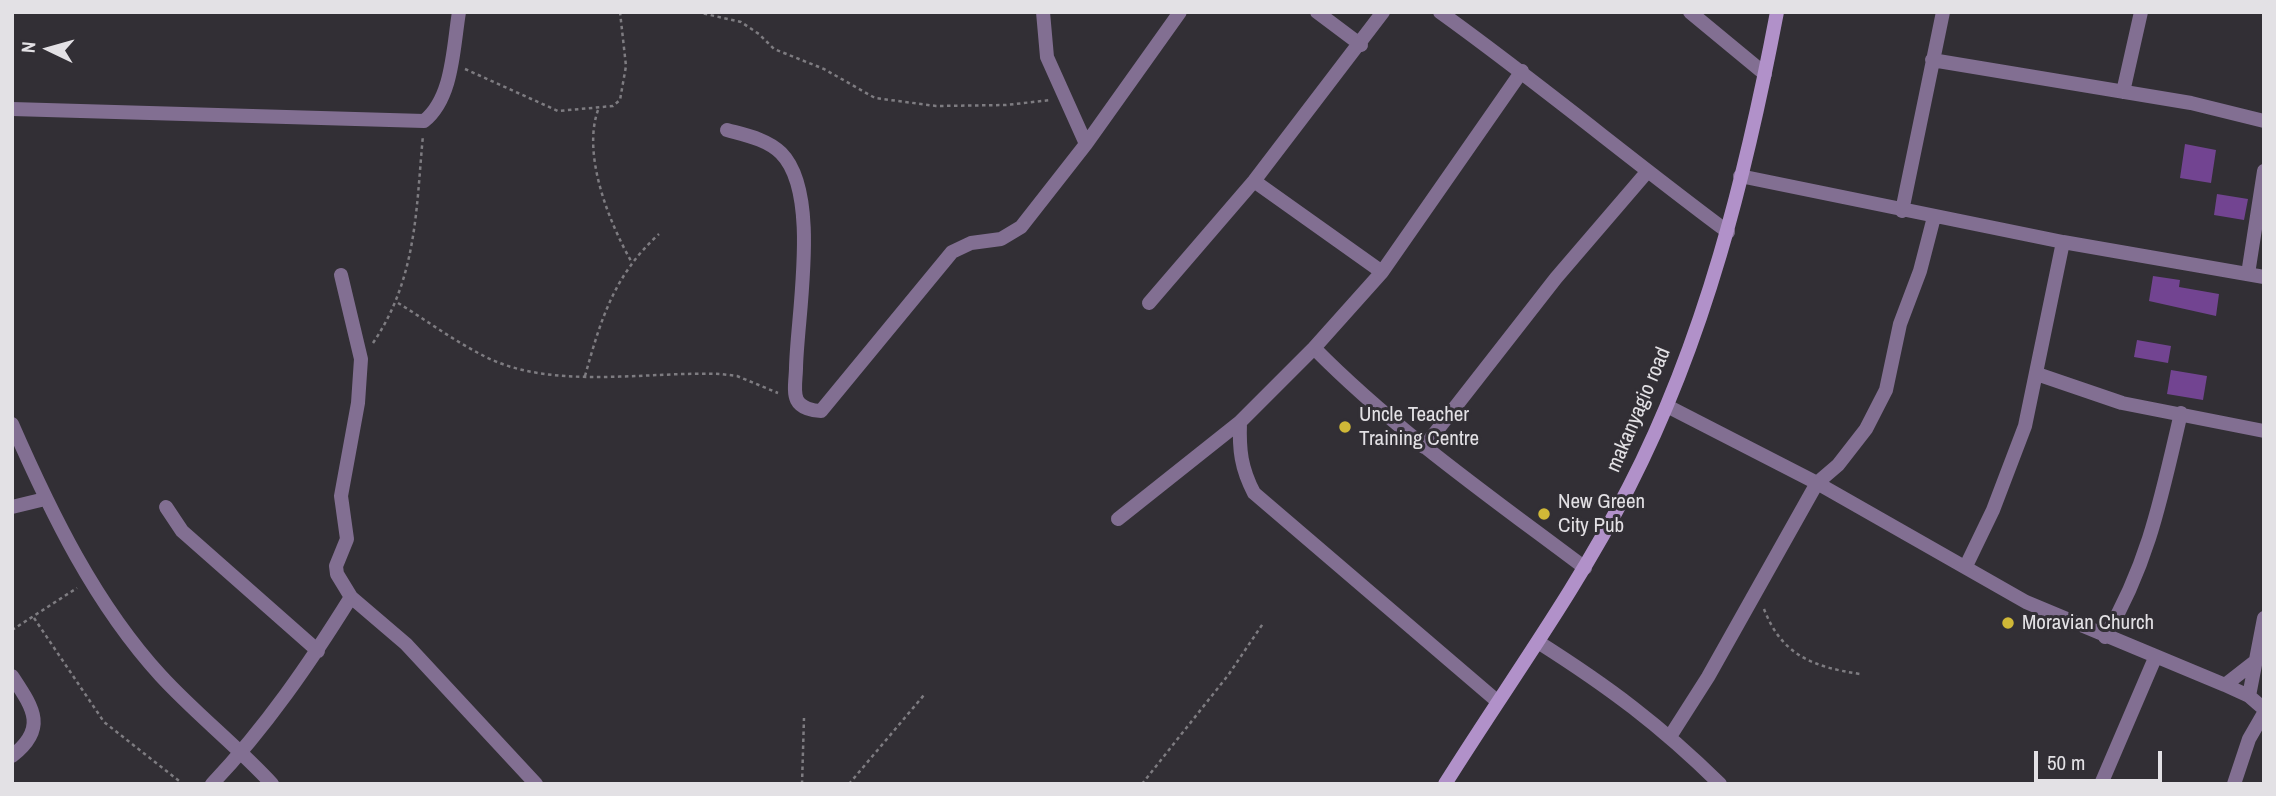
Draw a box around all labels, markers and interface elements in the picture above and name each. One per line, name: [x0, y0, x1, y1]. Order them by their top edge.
north arrow: [14, 14, 84, 84]
text: N: [15, 40, 42, 54]
street label: makanyagio road: [1601, 344, 1677, 476]
place label: Uncle Teacher Training Centre: [1359, 402, 1479, 452]
marker: Uncle Teacher Training Centre: [1337, 419, 1353, 435]
place label: New Green City Pub: [1558, 489, 1645, 539]
marker: New Green City Pub: [1536, 506, 1552, 522]
place label: Moravian Church: [2022, 610, 2154, 636]
marker: Moravian Church: [2000, 615, 2016, 631]
scale bar: [2038, 736, 2166, 780]
text: 50 m: [2047, 748, 2085, 777]

